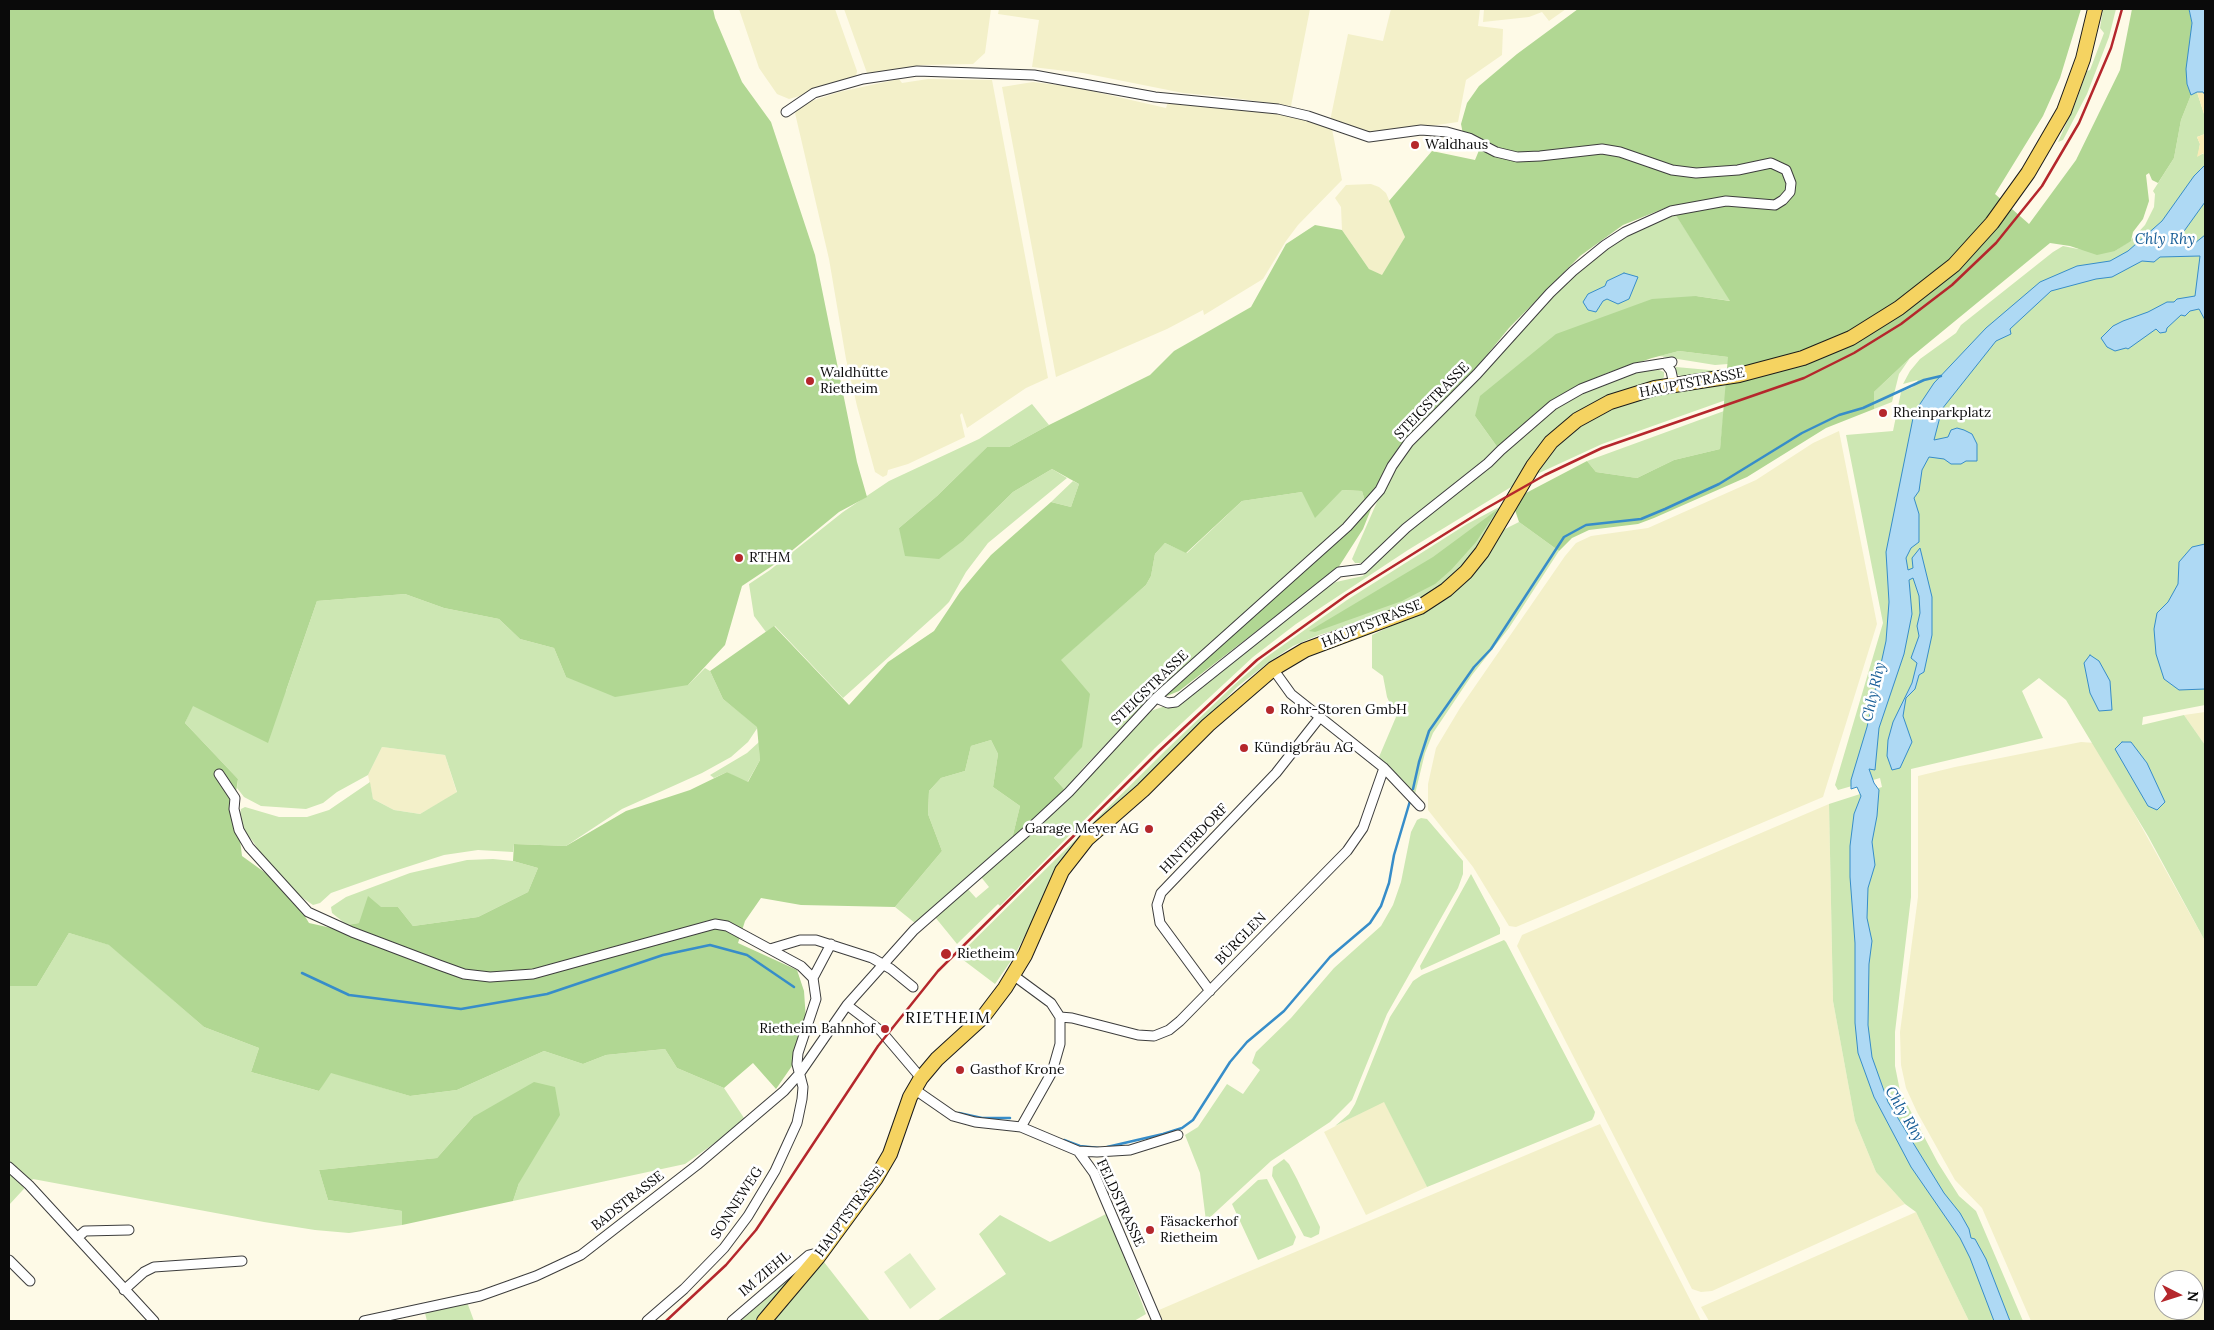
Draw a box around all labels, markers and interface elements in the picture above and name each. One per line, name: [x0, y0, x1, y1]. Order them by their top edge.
place label: Waldhaus: [1425, 137, 1488, 153]
marker: Waldhaus: [1409, 139, 1421, 151]
water label: Chly Rhy: [2135, 231, 2195, 249]
street label: STEIGSTRASSE: [1391, 359, 1473, 443]
place label: Waldhütte Rietheim: [820, 365, 888, 398]
street label: HAUPTSTRASSE: [1638, 365, 1746, 401]
marker: Waldhütte Rietheim: [804, 375, 816, 387]
place label: Rheinparkplatz: [1893, 405, 1991, 421]
marker: Rheinparkplatz: [1877, 407, 1889, 419]
place label: RTHM: [749, 550, 791, 566]
marker: RTHM: [733, 552, 745, 564]
street label: HAUPTSTRASSE: [1319, 596, 1425, 652]
street label: STEIGSTRASSE: [1108, 647, 1192, 729]
water label: Chly Rhy: [1858, 660, 1890, 724]
place label: Rohr-Storen GmbH: [1280, 702, 1407, 718]
marker: Rohr-Storen GmbH: [1264, 704, 1276, 716]
place label: Kündigbräu AG: [1254, 740, 1353, 756]
marker: Kündigbräu AG: [1238, 742, 1250, 754]
street label: HINTERDORF: [1156, 801, 1232, 877]
place label: Garage Meyer AG: [1025, 821, 1139, 837]
marker: Garage Meyer AG: [1143, 823, 1155, 835]
street label: BÜRGLEN: [1212, 909, 1270, 969]
place label: Rietheim: [957, 946, 1015, 962]
marker: Rietheim: [939, 947, 953, 961]
district label: RIETHEIM: [904, 1008, 992, 1028]
place label: Rietheim Bahnhof: [759, 1021, 875, 1037]
marker: Rietheim Bahnhof: [879, 1023, 891, 1035]
place label: Gasthof Krone: [970, 1062, 1064, 1078]
marker: Gasthof Krone: [954, 1064, 966, 1076]
water label: Chly Rhy: [1881, 1083, 1927, 1145]
street label: FELDSTRASSE: [1092, 1157, 1148, 1249]
street label: SONNEWEG: [708, 1164, 766, 1242]
street label: HAUPTSTRASSE: [812, 1164, 888, 1260]
street label: BADSTRASSE: [588, 1168, 668, 1234]
place label: Fäsackerhof Rietheim: [1160, 1214, 1238, 1246]
marker: Fäsackerhof Rietheim: [1144, 1224, 1156, 1236]
street label: IM ZIEHL: [736, 1248, 794, 1300]
north arrow: [2154, 1270, 2204, 1320]
text: N: [2184, 1290, 2202, 1302]

